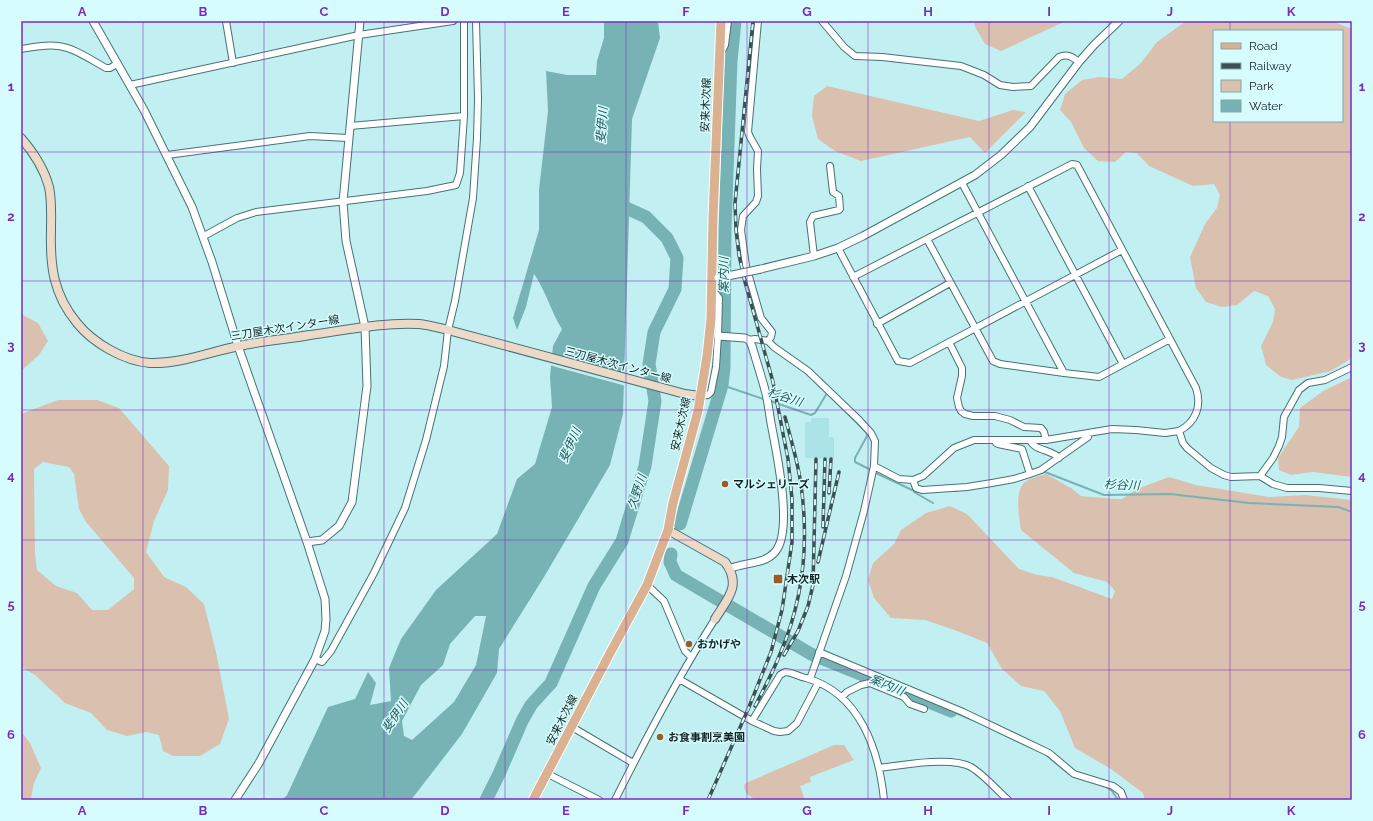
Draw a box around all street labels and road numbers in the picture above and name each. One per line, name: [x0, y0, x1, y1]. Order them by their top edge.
street label: 安来木次線: [699, 77, 713, 133]
street label: 三刀屋木次インター線: [230, 313, 340, 343]
street label: 三刀屋木次インター線: [563, 344, 673, 386]
street label: 安来木次線: [668, 396, 694, 452]
street label: 安来木次線: [544, 693, 580, 747]

